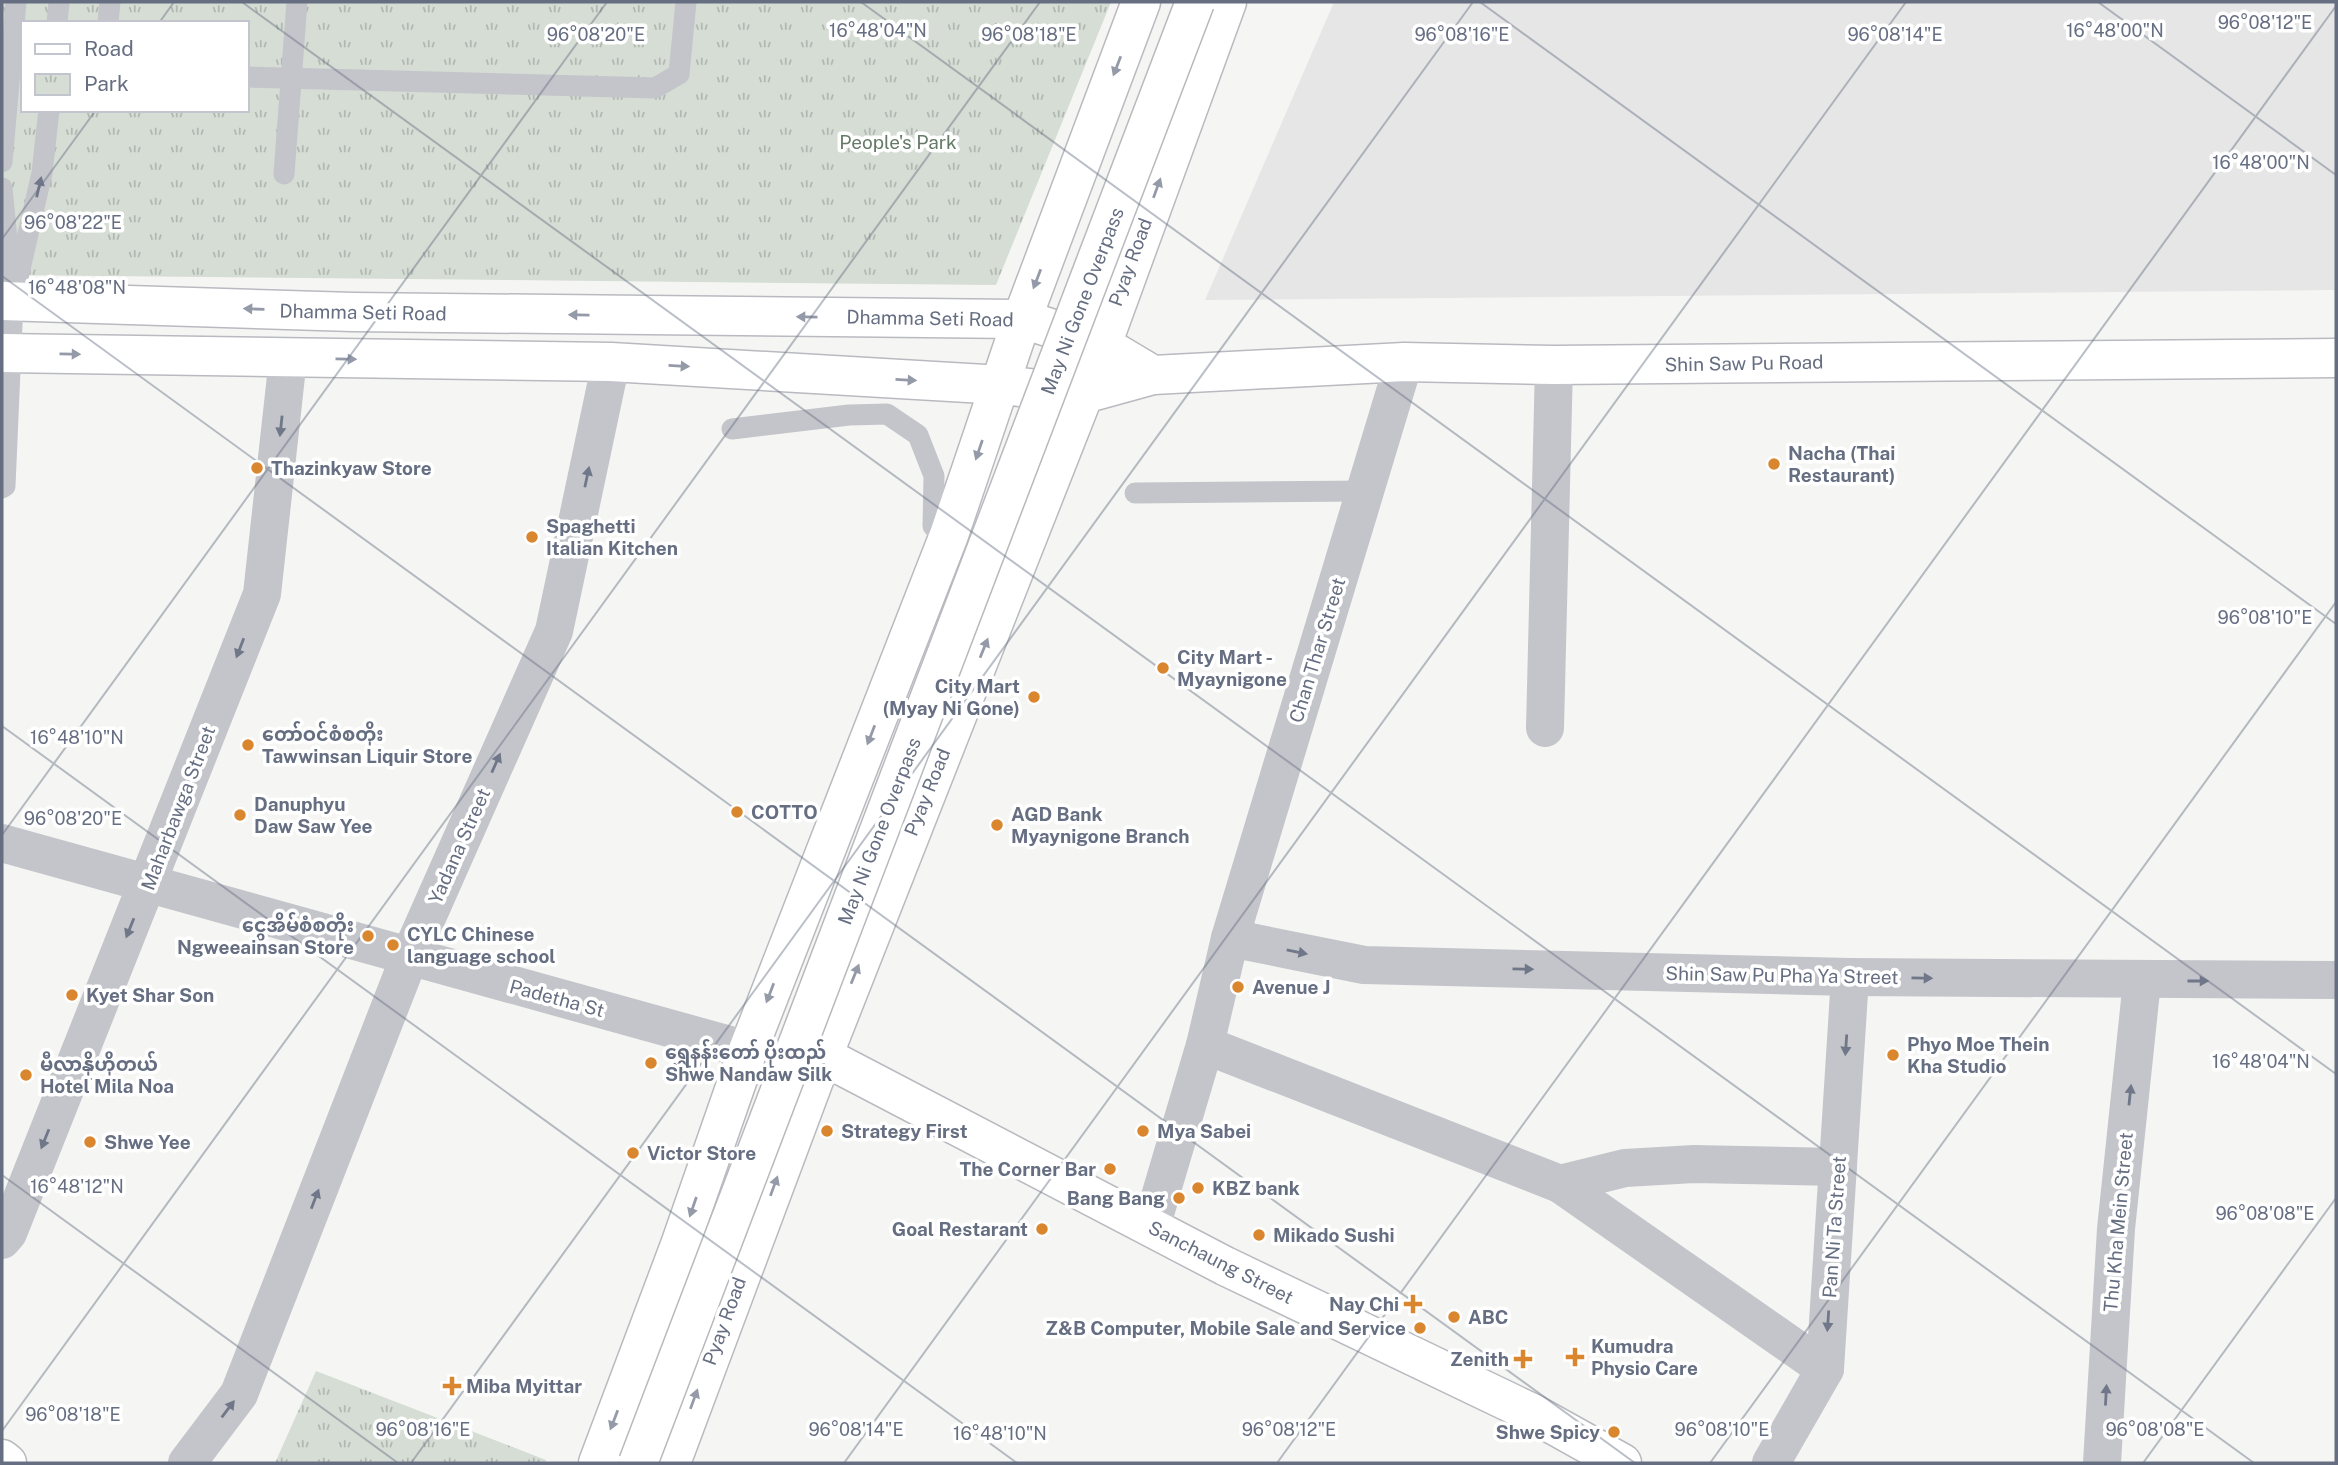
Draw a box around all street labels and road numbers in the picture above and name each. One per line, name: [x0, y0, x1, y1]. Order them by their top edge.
street label: May Ni Gone Overpass: [1036, 204, 1128, 398]
street label: Pyay Road: [1104, 215, 1156, 309]
street label: Dhamma Seti Road: [279, 300, 447, 324]
street label: Dhamma Seti Road: [846, 306, 1014, 330]
street label: Shin Saw Pu Road: [1664, 351, 1824, 375]
street label: Chan Thar Street: [1285, 575, 1349, 725]
street label: Maharbawga Street: [137, 723, 219, 893]
street label: May Ni Gone Overpass: [833, 734, 925, 928]
street label: Pyay Road: [900, 745, 954, 839]
street label: Yadana Street: [424, 785, 494, 907]
street label: Shin Saw Pu Pha Ya Street: [1665, 962, 1899, 988]
street label: Padetha St: [507, 975, 607, 1021]
street label: Thu Kha Mein Street: [2099, 1131, 2137, 1313]
street label: Pan Ni Ta Street: [1818, 1155, 1850, 1299]
street label: Sanchaung Street: [1145, 1216, 1297, 1308]
street label: Pyay Road: [698, 1274, 750, 1368]

